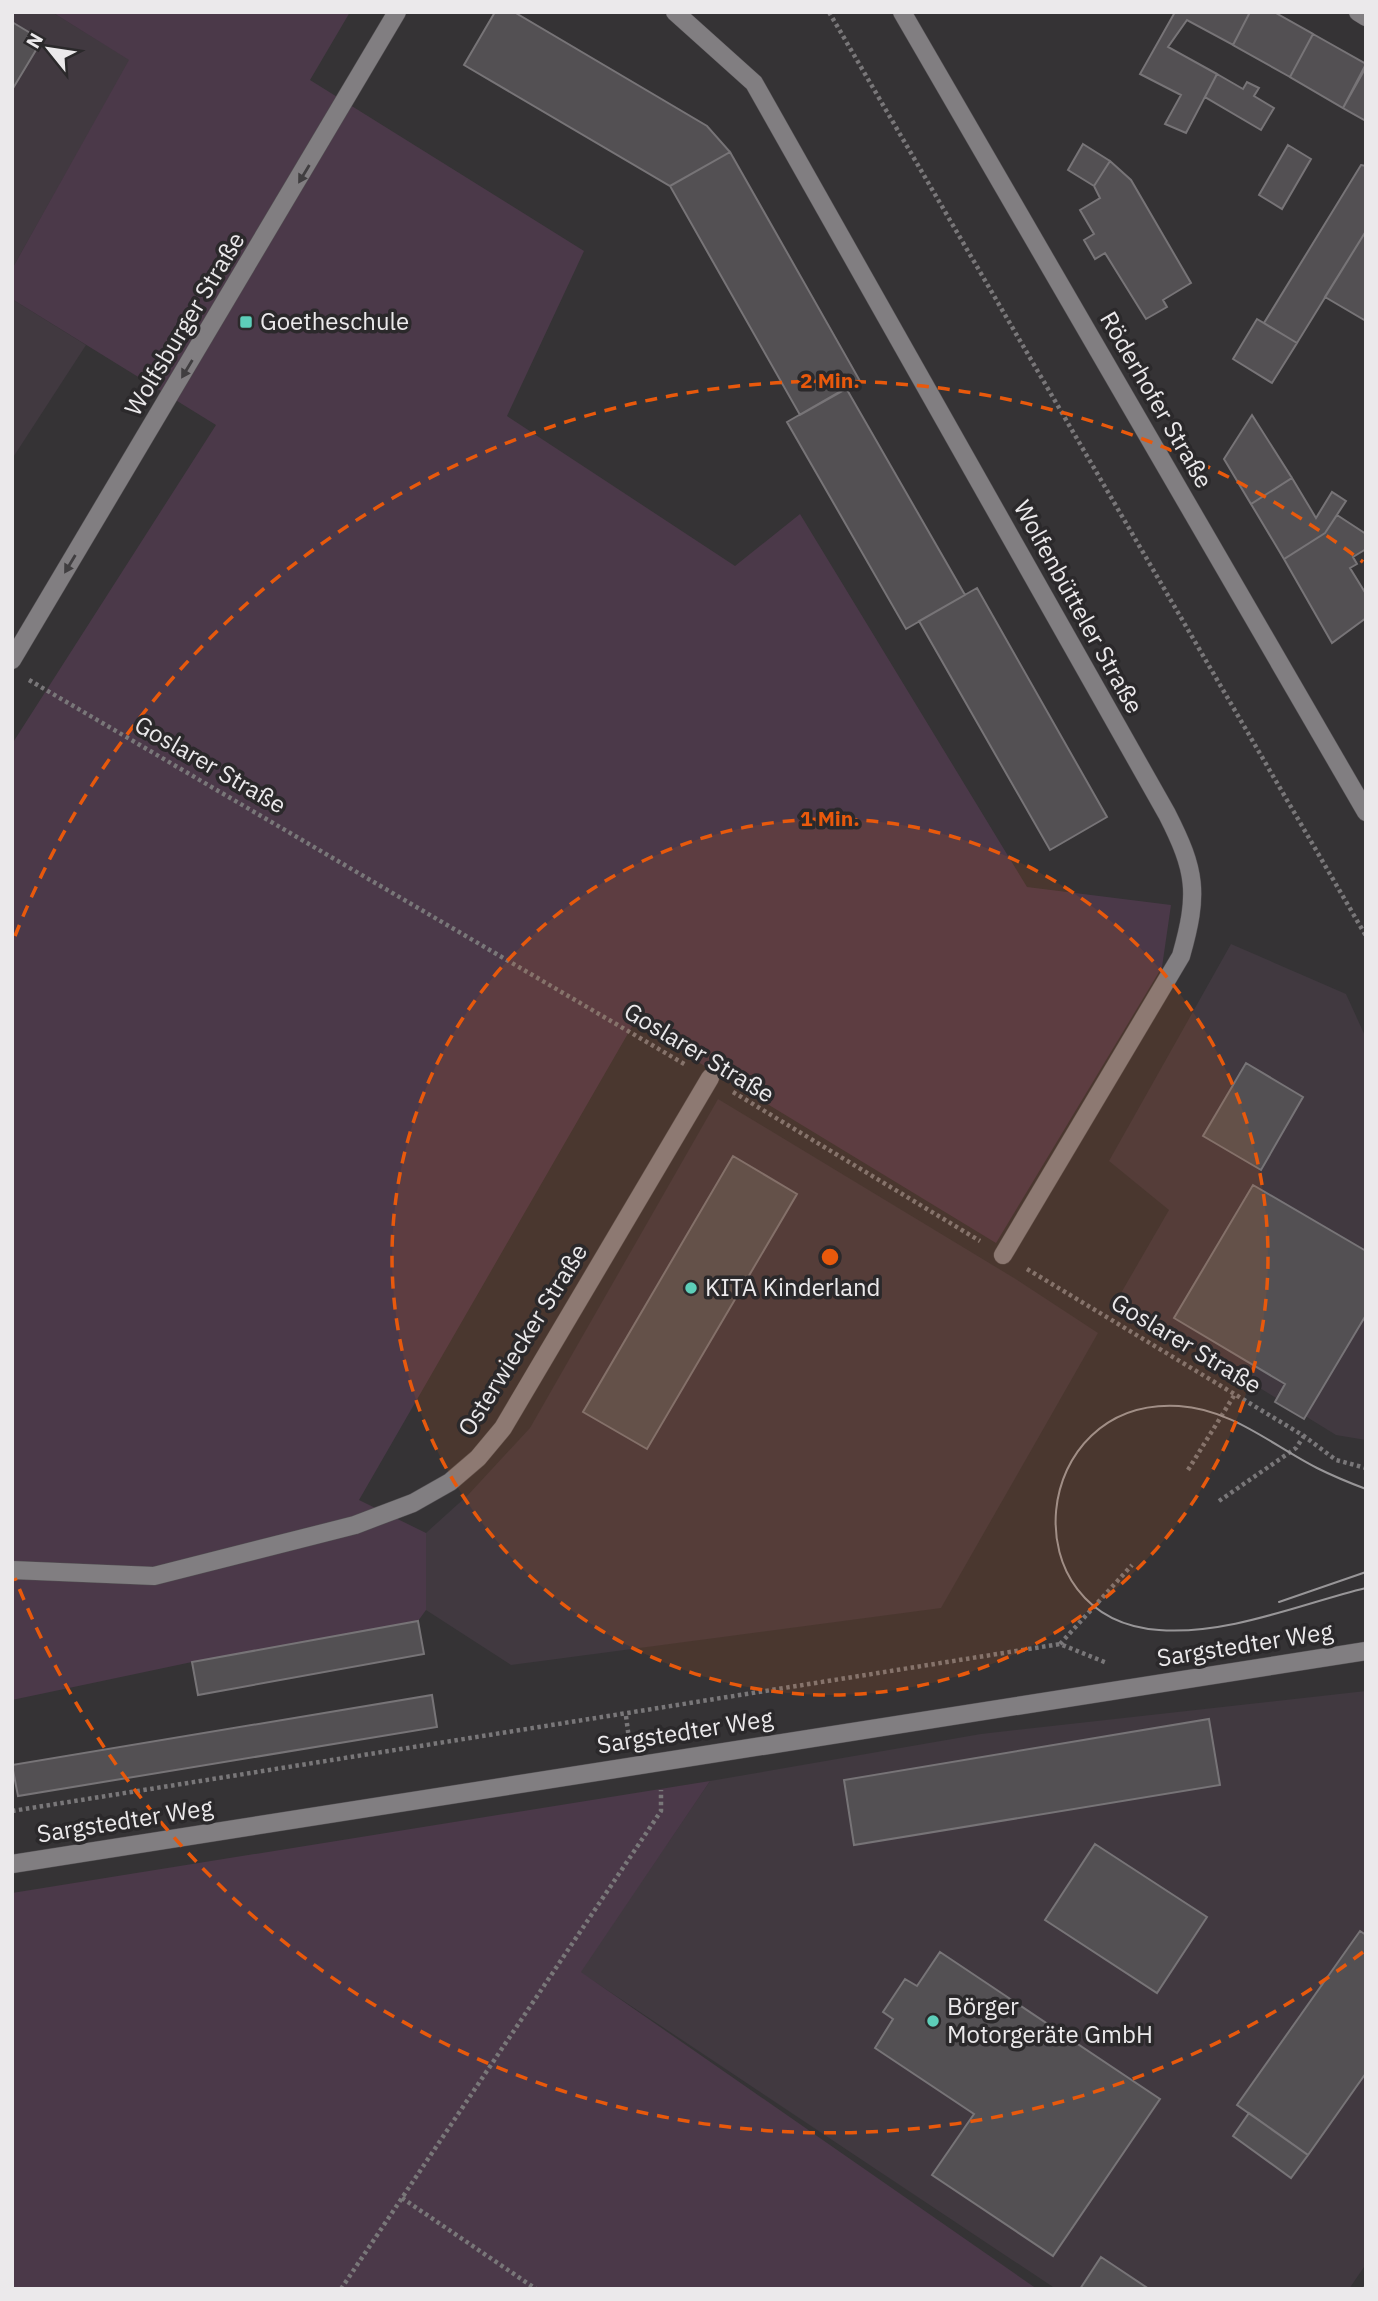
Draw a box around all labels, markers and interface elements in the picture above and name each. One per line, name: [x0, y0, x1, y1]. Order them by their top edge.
north arrow: [14, 14, 84, 84]
text: N: [20, 29, 48, 52]
one-way arrow: [297, 164, 310, 183]
street label: Wolfsburger Straße: [117, 226, 252, 421]
place label: Goetheschule: [260, 305, 409, 337]
street label: Röderhofer Straße: [1093, 305, 1220, 494]
marker: Goetheschule: [238, 314, 254, 330]
one-way arrow: [180, 359, 193, 378]
text: 2 Min.: [800, 366, 860, 394]
street label: Wolfenbütteler Straße: [1007, 494, 1151, 719]
one-way arrow: [64, 554, 76, 573]
street label: Goslarer Straße: [129, 708, 292, 820]
text: 1 Min.: [800, 804, 860, 832]
street label: Goslarer Straße: [618, 995, 781, 1110]
street label: Osterwiecker Straße: [450, 1237, 594, 1442]
centre of rings: [818, 1245, 842, 1269]
place label: KITA Kinderland: [705, 1271, 881, 1303]
marker: KITA Kinderland: [683, 1280, 699, 1296]
street label: Goslarer Straße: [1105, 1286, 1268, 1401]
street label: Sargstedter Weg: [1155, 1614, 1335, 1674]
street label: Sargstedter Weg: [595, 1701, 775, 1761]
street label: Sargstedter Weg: [35, 1790, 215, 1850]
place label: Börger Motorgeräte GmbH: [947, 1990, 1153, 2050]
marker: Börger Motorgeräte GmbH: [925, 2013, 941, 2029]

